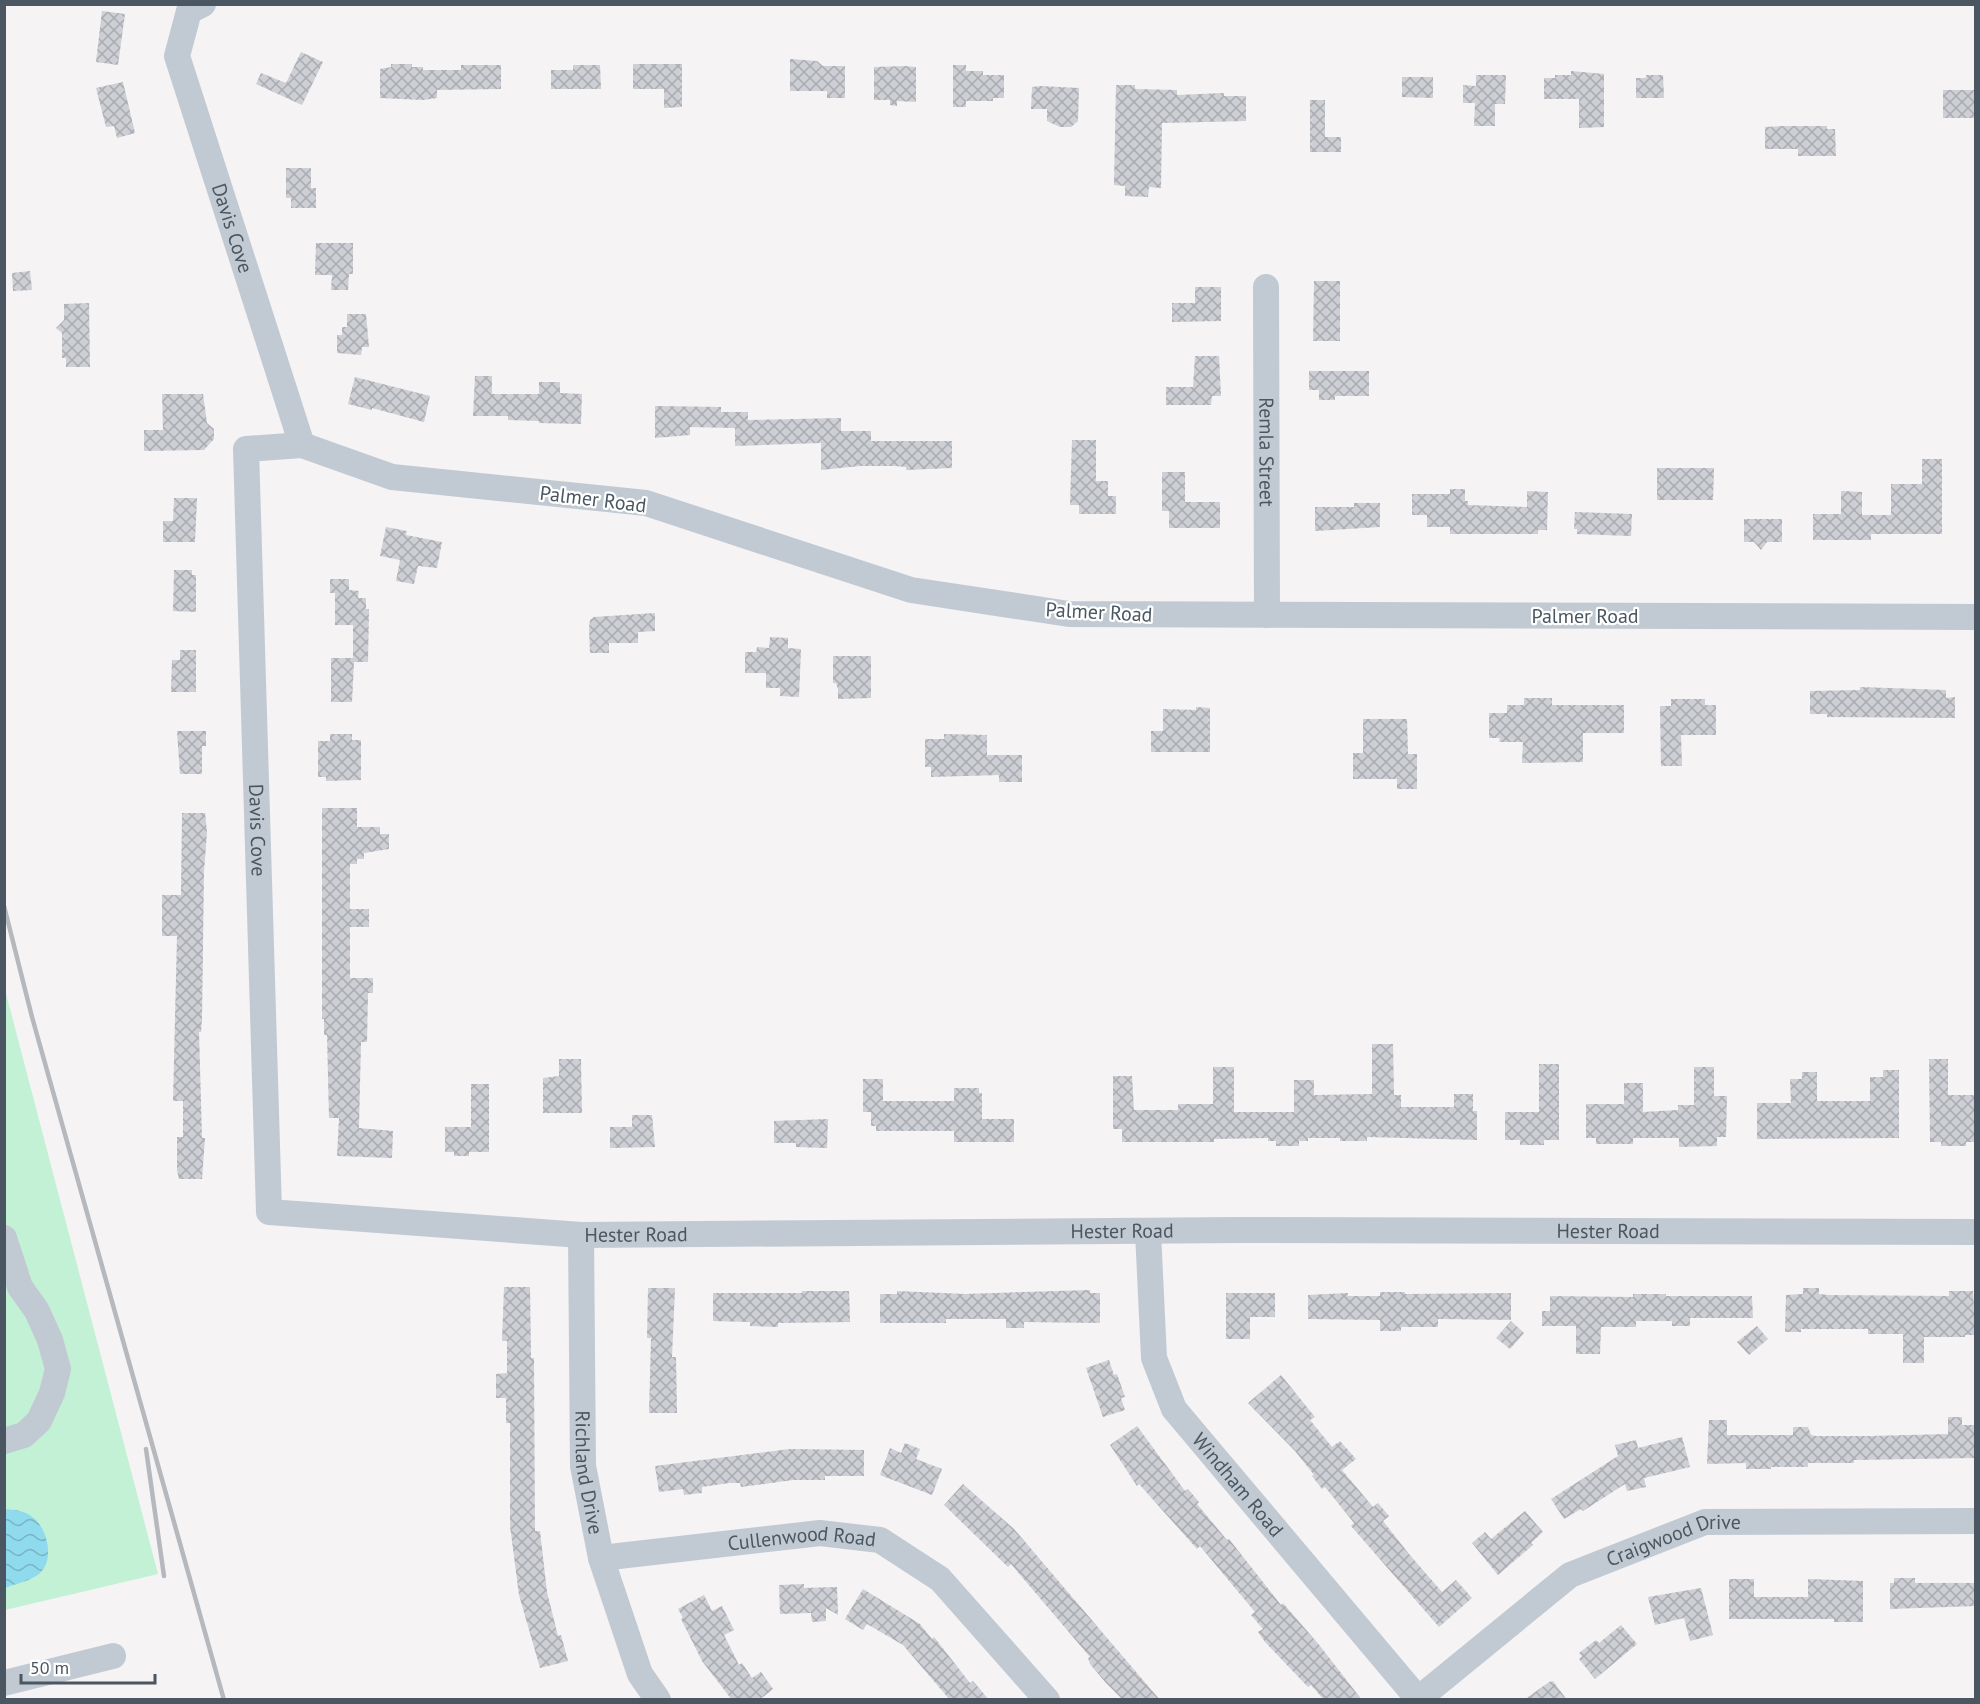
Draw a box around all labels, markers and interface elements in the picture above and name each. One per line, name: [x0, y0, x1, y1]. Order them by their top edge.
street label: Davis Cove: [206, 180, 259, 276]
street label: Remla Street: [1253, 397, 1280, 507]
street label: Palmer Road: [538, 480, 648, 518]
street label: Palmer Road: [1045, 596, 1153, 628]
street label: Palmer Road: [1531, 603, 1639, 629]
street label: Davis Cove: [243, 783, 272, 877]
street label: Hester Road: [1070, 1217, 1174, 1244]
street label: Hester Road: [1556, 1218, 1660, 1244]
street label: Hester Road: [584, 1221, 688, 1248]
street label: Richland Drive: [570, 1410, 609, 1537]
street label: Windham Road: [1186, 1427, 1289, 1542]
street label: Craigwood Drive: [1602, 1508, 1741, 1572]
street label: Cullenwood Road: [726, 1520, 877, 1556]
scale bar: [21, 1647, 154, 1685]
text: 50 m: [30, 1656, 69, 1679]

